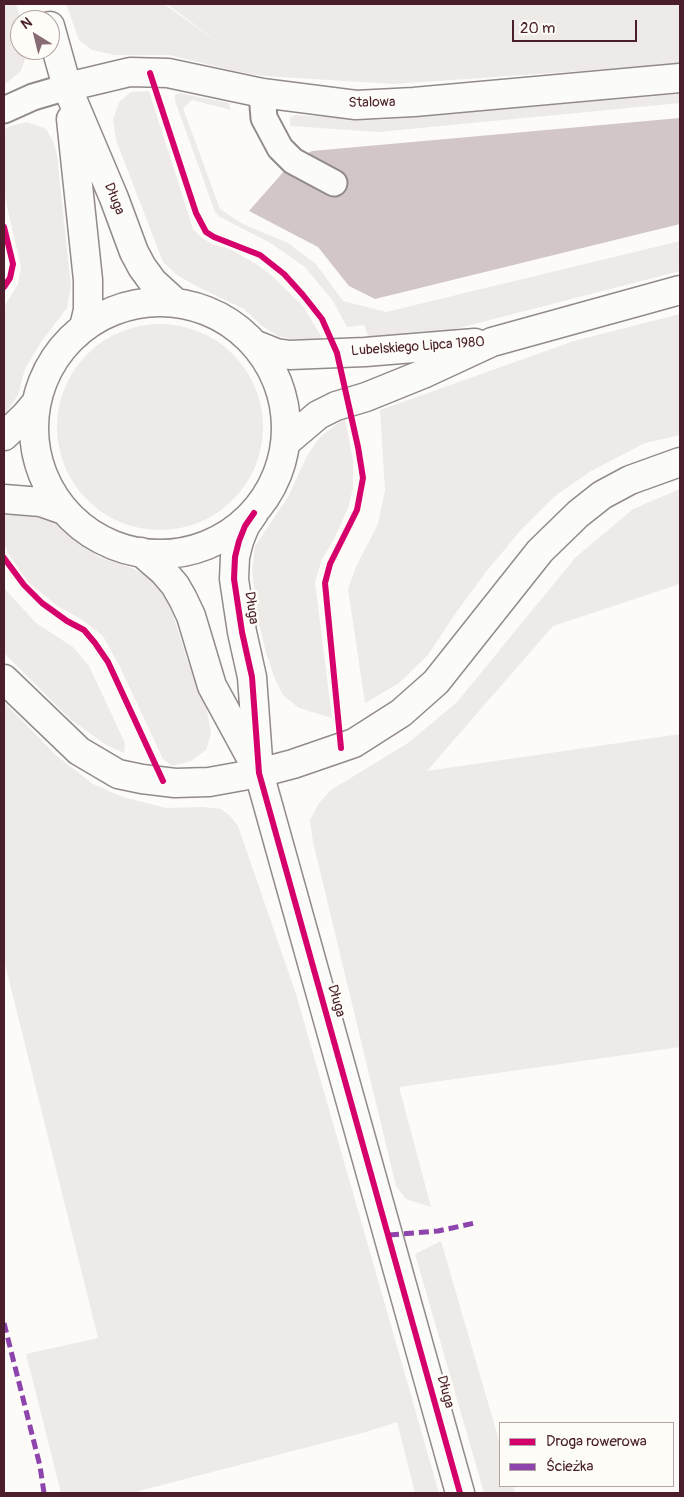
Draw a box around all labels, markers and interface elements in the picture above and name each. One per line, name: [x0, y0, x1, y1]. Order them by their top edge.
north arrow: [10, 10, 60, 60]
scale bar: [514, 10, 639, 42]
text: N: [18, 14, 35, 33]
text: 20 m: [520, 19, 555, 38]
street label: Stalowa: [348, 94, 396, 112]
street label: Długa: [100, 181, 128, 217]
street label: Lubelskiego Lipca 1980: [351, 334, 485, 360]
street label: Długa: [240, 591, 262, 625]
street label: Długa: [323, 983, 349, 1019]
street label: Długa: [433, 1374, 457, 1410]
legend: [499, 1422, 674, 1487]
text: Droga rowerowa: [546, 1432, 647, 1451]
text: Ścieżka: [546, 1457, 594, 1476]

